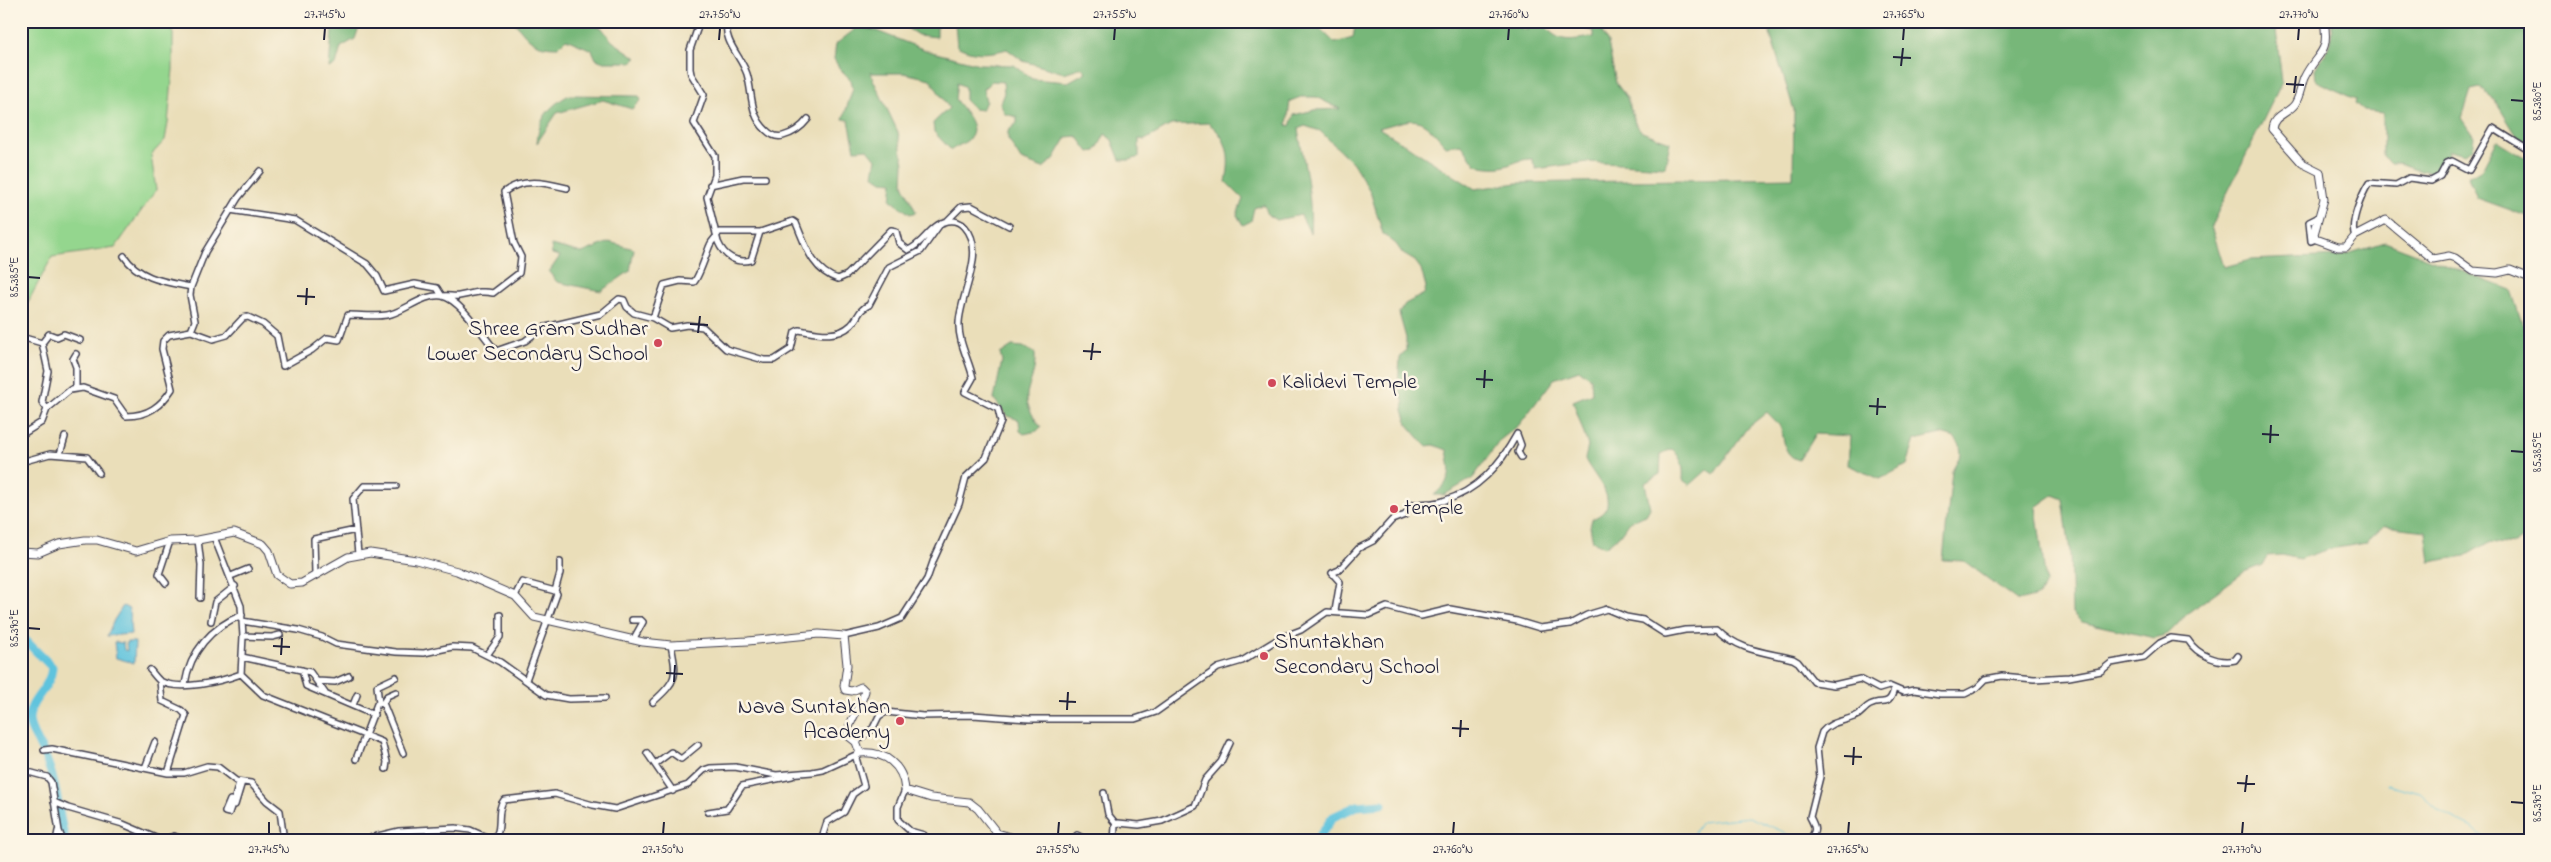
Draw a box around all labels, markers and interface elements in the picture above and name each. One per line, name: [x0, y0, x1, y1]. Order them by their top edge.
text: 27.745°N: [304, 6, 346, 24]
text: 27.750°N: [699, 6, 741, 24]
text: 27.755°N: [1093, 6, 1137, 24]
text: 27.760°N: [1489, 6, 1529, 24]
text: 27.765°N: [1883, 6, 1925, 24]
text: 27.770°N: [2279, 6, 2319, 24]
text: 85.380°E: [2529, 82, 2547, 120]
text: 85.385°E: [6, 257, 24, 297]
place label: Shree Gram Sudhar Lower Secondary School: [427, 314, 648, 372]
marker: Shree Gram Sudhar Lower Secondary School: [652, 337, 664, 349]
place label: Kalidevi Temple: [1282, 367, 1417, 399]
marker: Kalidevi Temple: [1266, 377, 1278, 389]
text: 85.385°E: [2529, 432, 2547, 472]
place label: temple: [1404, 493, 1463, 525]
marker: temple: [1388, 503, 1400, 515]
text: 85.390°E: [6, 609, 24, 647]
place label: Shuntakhan Secondary School: [1274, 627, 1439, 685]
marker: Shuntakhan Secondary School: [1258, 650, 1270, 662]
place label: Nava Suntakhan Academy: [738, 692, 890, 750]
marker: Nava Suntakhan Academy: [894, 715, 906, 727]
text: 85.390°E: [2529, 784, 2547, 822]
text: 27.745°N: [248, 841, 290, 859]
text: 27.750°N: [642, 841, 684, 859]
text: 27.755°N: [1036, 841, 1080, 859]
text: 27.760°N: [1433, 841, 1473, 859]
text: 27.765°N: [1827, 841, 1869, 859]
text: 27.770°N: [2222, 841, 2262, 859]

